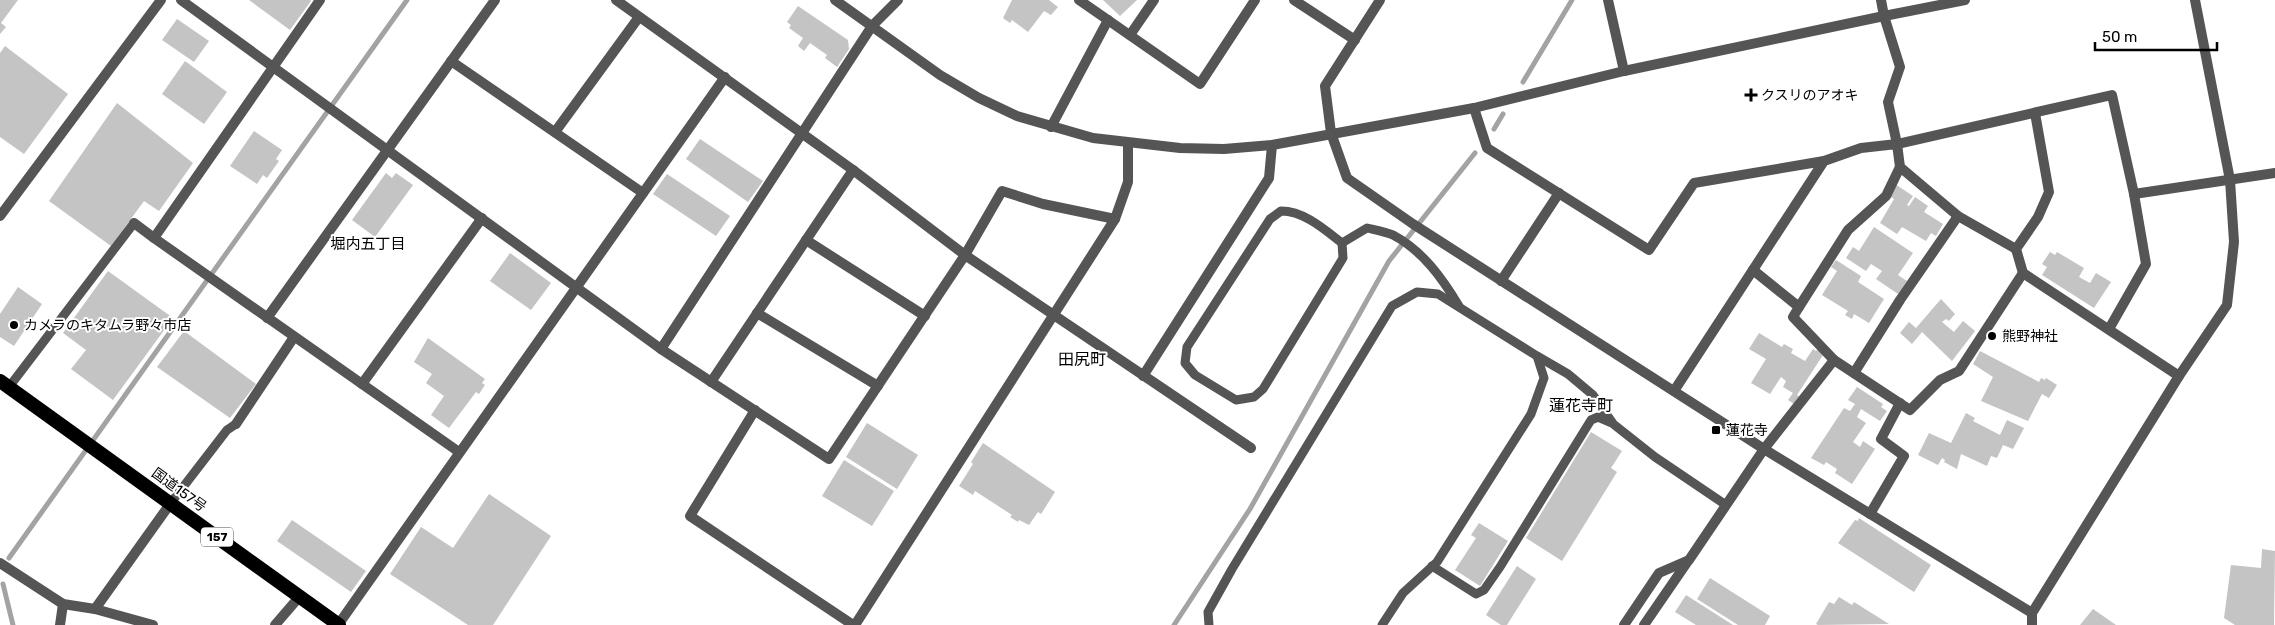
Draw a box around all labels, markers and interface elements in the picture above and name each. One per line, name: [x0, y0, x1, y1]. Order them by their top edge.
scale bar: [2095, 20, 2218, 52]
text: 50 m: [2102, 28, 2137, 46]
place label: クスリのアオキ: [1761, 87, 1859, 104]
marker: クスリのアオキ: [1745, 89, 1757, 101]
district label: 堀内五丁目: [330, 235, 406, 253]
place label: カメラのキタムラ野々市店: [24, 317, 191, 334]
marker: カメラのキタムラ野々市店: [8, 319, 20, 331]
place label: 熊野神社: [2002, 328, 2058, 345]
marker: 熊野神社: [1986, 330, 1998, 342]
district label: 田尻町: [1058, 350, 1106, 369]
district label: 蓮花寺町: [1549, 396, 1613, 415]
place label: 蓮花寺: [1726, 422, 1768, 439]
marker: 蓮花寺: [1710, 424, 1722, 436]
street label: 国道157号: [148, 464, 210, 516]
road number: 157: [201, 528, 233, 546]

